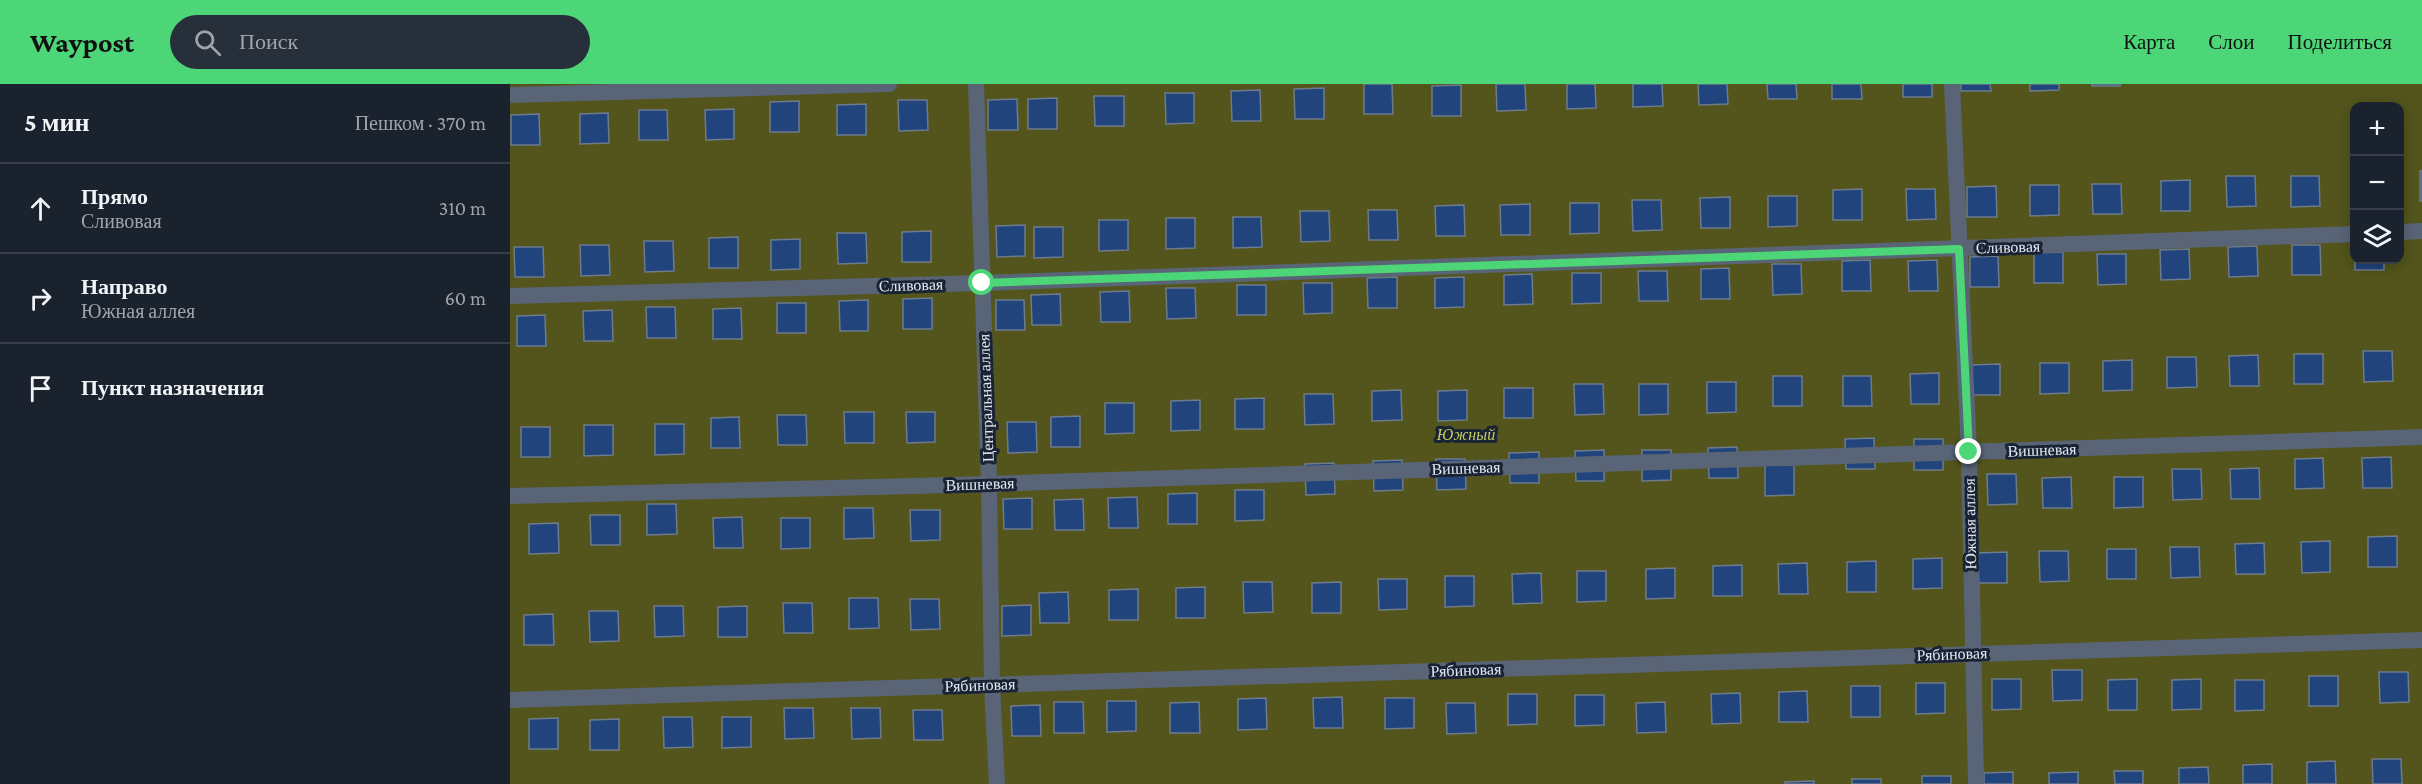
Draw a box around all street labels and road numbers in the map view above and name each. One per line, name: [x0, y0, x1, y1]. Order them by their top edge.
street label: Сливовая: [1975, 237, 2041, 257]
street label: Сливовая: [878, 275, 944, 295]
street label: Центральная аллея: [975, 333, 998, 463]
street label: Вишневая: [2007, 440, 2077, 460]
street label: Вишневая: [1431, 458, 1501, 478]
street label: Вишневая: [945, 474, 1015, 494]
street label: Южная аллея: [1961, 478, 1979, 570]
street label: Рябиновая: [1916, 644, 1988, 664]
street label: Рябиновая: [1430, 660, 1502, 680]
street label: Рябиновая: [944, 675, 1016, 695]

